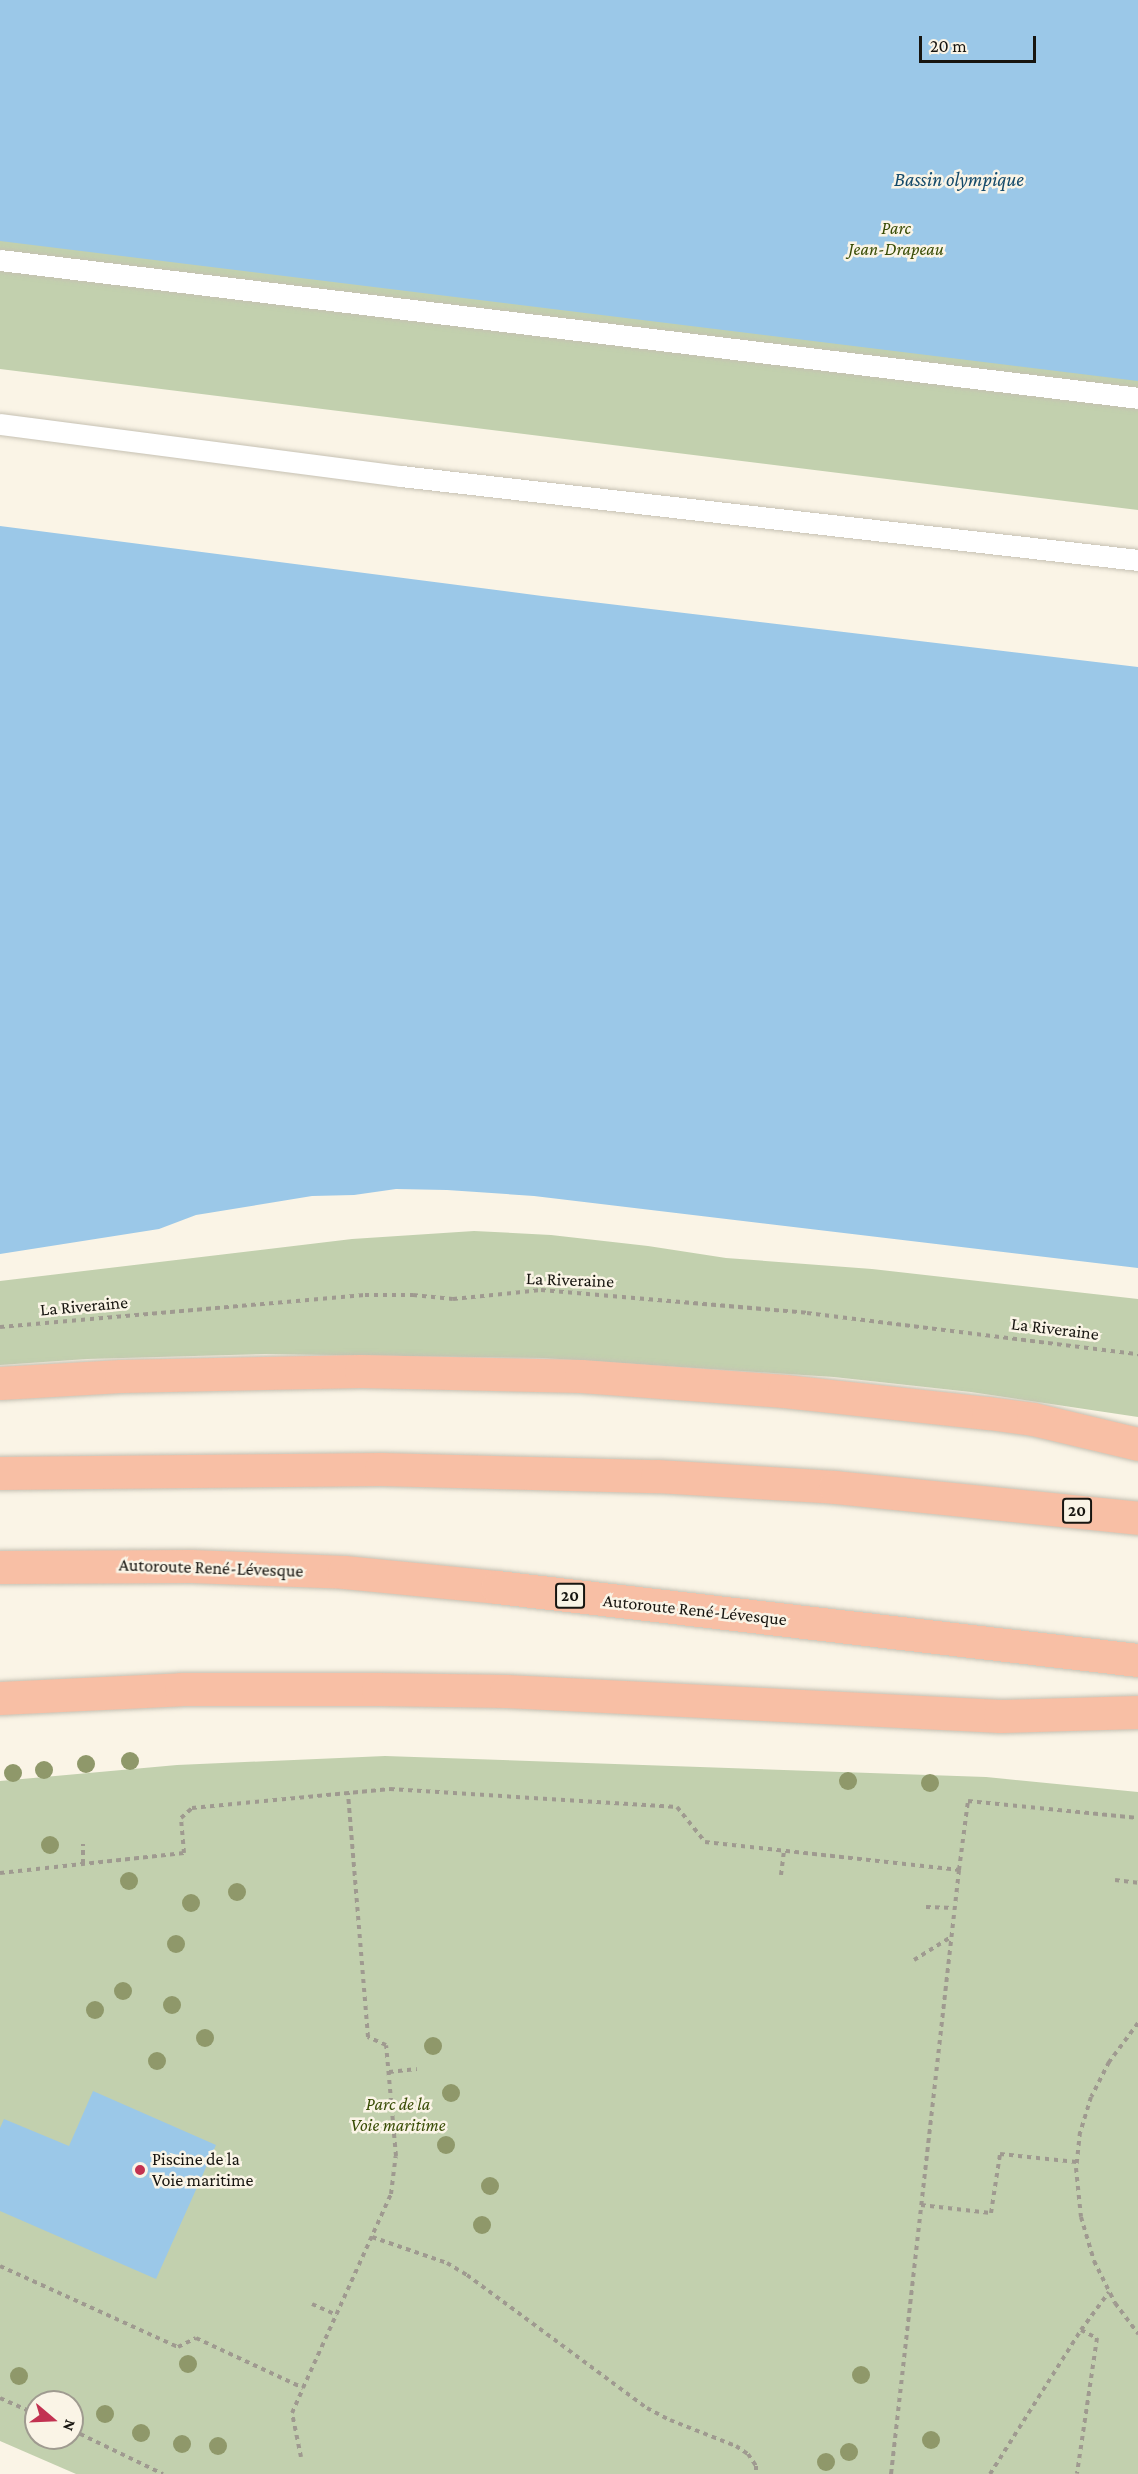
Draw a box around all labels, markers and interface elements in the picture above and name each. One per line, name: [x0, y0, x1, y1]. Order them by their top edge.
scale bar: [922, 24, 1039, 62]
text: 20 m: [930, 36, 967, 56]
water label: Bassin olympique: [894, 167, 1024, 191]
park label: Parc Jean-Drapeau: [848, 218, 944, 260]
street label: La Riveraine: [526, 1268, 614, 1292]
street label: La Riveraine: [39, 1291, 129, 1321]
street label: La Riveraine: [1010, 1313, 1100, 1345]
road number: 20: [1062, 1498, 1092, 1524]
street label: Autoroute René-Lévesque: [118, 1554, 304, 1582]
road number: 20: [555, 1583, 585, 1609]
street label: Autoroute René-Lévesque: [602, 1590, 788, 1630]
park label: Parc de la Voie maritime: [350, 2094, 446, 2136]
place label: Piscine de la Voie maritime: [152, 2149, 253, 2192]
marker: Piscine de la Voie maritime: [133, 2163, 147, 2177]
north arrow: [24, 2390, 84, 2450]
text: N: [60, 2417, 79, 2433]

